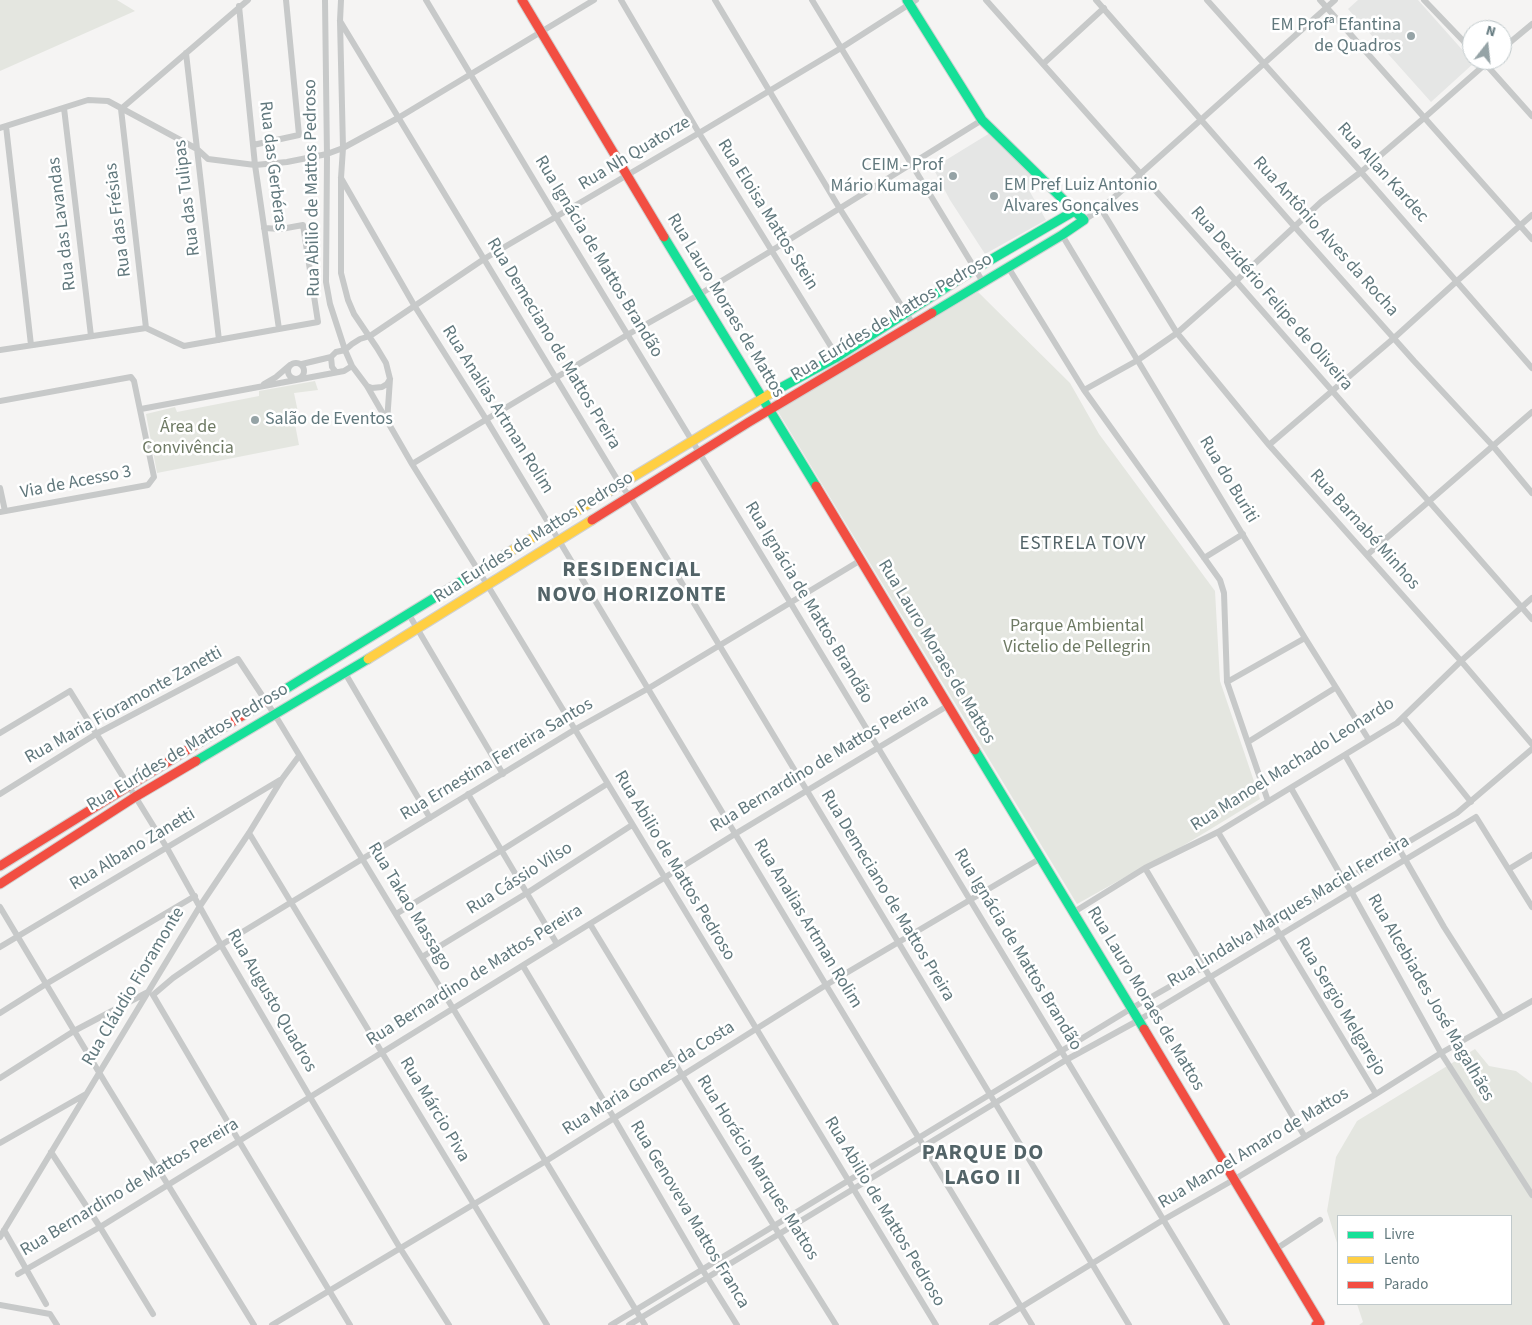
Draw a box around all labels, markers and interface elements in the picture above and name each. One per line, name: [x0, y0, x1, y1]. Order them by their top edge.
place label: EM Profª Efantina de Quadros: [1271, 15, 1401, 58]
north arrow: [1462, 20, 1512, 70]
text: N: [1484, 21, 1498, 42]
marker: EM Profª Efantina de Quadros: [1405, 30, 1417, 42]
street label: Rua Abilio de Mattos Pedroso: [300, 79, 326, 297]
street label: Rua das Gerbéras: [253, 100, 291, 232]
street label: Rua Nh Quatorze: [575, 112, 695, 196]
street label: Rua Allan Kardec: [1332, 119, 1432, 227]
street label: Rua Eloisa Mattos Stein: [712, 136, 822, 294]
street label: Rua das Tulipas: [170, 139, 206, 257]
street label: Rua Ignácia de Mattos Brandão: [529, 152, 667, 362]
street label: Rua Antônio Alves da Rocha: [1247, 153, 1403, 321]
place label: CEIM - Prof Mário Kumagai: [831, 155, 943, 198]
street label: Rua das Lavandas: [44, 156, 82, 292]
street label: Rua das Frésias: [101, 162, 137, 278]
marker: CEIM - Prof Mário Kumagai: [947, 170, 959, 182]
place label: EM Pref Luiz Antonio Alvares Gonçalves: [1004, 175, 1157, 218]
marker: EM Pref Luiz Antonio Alvares Gonçalves: [988, 190, 1000, 202]
street label: Rua Dezidério Felipe de Oliveira: [1185, 203, 1357, 395]
street label: Rua Lauro Moraes de Mattos: [661, 210, 789, 402]
street label: Rua Demeciano de Mattos Preira: [481, 234, 625, 454]
street label: Rua Eurídes de Mattos Pedroso: [787, 249, 997, 387]
street label: Rua Analias Artman Rolim: [436, 322, 558, 498]
place label: Salão de Eventos: [265, 409, 393, 431]
marker: Salão de Eventos: [249, 414, 261, 426]
park label: Área de Convivência: [142, 417, 234, 459]
street label: Rua do Buriti: [1194, 433, 1262, 527]
street label: Via de Acesso 3: [19, 462, 133, 504]
street label: Rua Barnabé Minhos: [1304, 465, 1424, 595]
street label: Rua Eurídes de Mattos Pedroso: [430, 468, 638, 608]
street label: Rua Ignácia de Mattos Brandão: [739, 498, 877, 708]
district label: ESTRELA TOVY: [1018, 534, 1148, 556]
street label: Rua Lauro Moraes de Mattos: [872, 556, 1000, 748]
district label: RESIDENCIAL NOVO HORIZONTE: [535, 558, 729, 610]
park label: Parque Ambiental Victelio de Pellegrin: [1003, 616, 1151, 659]
street label: Rua Maria Fioramonte Zanetti: [22, 643, 226, 769]
street label: Rua Eurídes de Mattos Pedroso: [83, 679, 293, 817]
street label: Rua Bernardino de Mattos Pereira: [707, 690, 933, 838]
street label: Rua Manoel Machado Leonardo: [1187, 693, 1399, 837]
street label: Rua Ernestina Ferreira Santos: [397, 694, 597, 826]
street label: Rua Abilio de Mattos Pedroso: [609, 767, 739, 965]
street label: Rua Demeciano de Mattos Preira: [815, 786, 959, 1006]
street label: Rua Albano Zanetti: [66, 804, 200, 896]
street label: Rua Lindalva Marques Maciel Ferreira: [1164, 831, 1414, 993]
street label: Rua Analias Artman Rolim: [748, 835, 866, 1013]
street label: Rua Cássio Vilso: [463, 838, 577, 920]
street label: Rua Takao Massago: [362, 839, 456, 975]
street label: Rua Ignácia de Mattos Brandão: [948, 845, 1086, 1055]
street label: Rua Alcebiades José Magalhães: [1362, 891, 1498, 1105]
street label: Rua Bernardino de Mattos Pereira: [363, 900, 587, 1052]
street label: Rua Lauro Moraes de Mattos: [1081, 903, 1209, 1095]
street label: Rua Cláudio Fioramonte: [78, 904, 190, 1070]
street label: Rua Augusto Quadros: [221, 926, 321, 1076]
street label: Rua Sergio Melgarejo: [1290, 934, 1390, 1080]
street label: Rua Maria Gomes da Costa: [559, 1017, 739, 1141]
street label: Rua Márcio Piva: [394, 1054, 474, 1166]
street label: Rua Horácio Marques Mattos: [691, 1072, 823, 1264]
street label: Rua Manoel Amaro de Mattos: [1155, 1084, 1353, 1214]
street label: Rua Abilio de Mattos Pedroso: [819, 1113, 949, 1311]
street label: Rua Bernardino de Mattos Pereira: [17, 1114, 243, 1262]
street label: Rua Genoveva Mattos Franca: [624, 1117, 754, 1313]
district label: PARQUE DO LAGO II: [921, 1141, 1045, 1192]
legend: [1337, 1215, 1512, 1305]
text: Livre: [1384, 1224, 1414, 1245]
text: Lento: [1384, 1249, 1420, 1270]
text: Parado: [1384, 1274, 1428, 1295]

